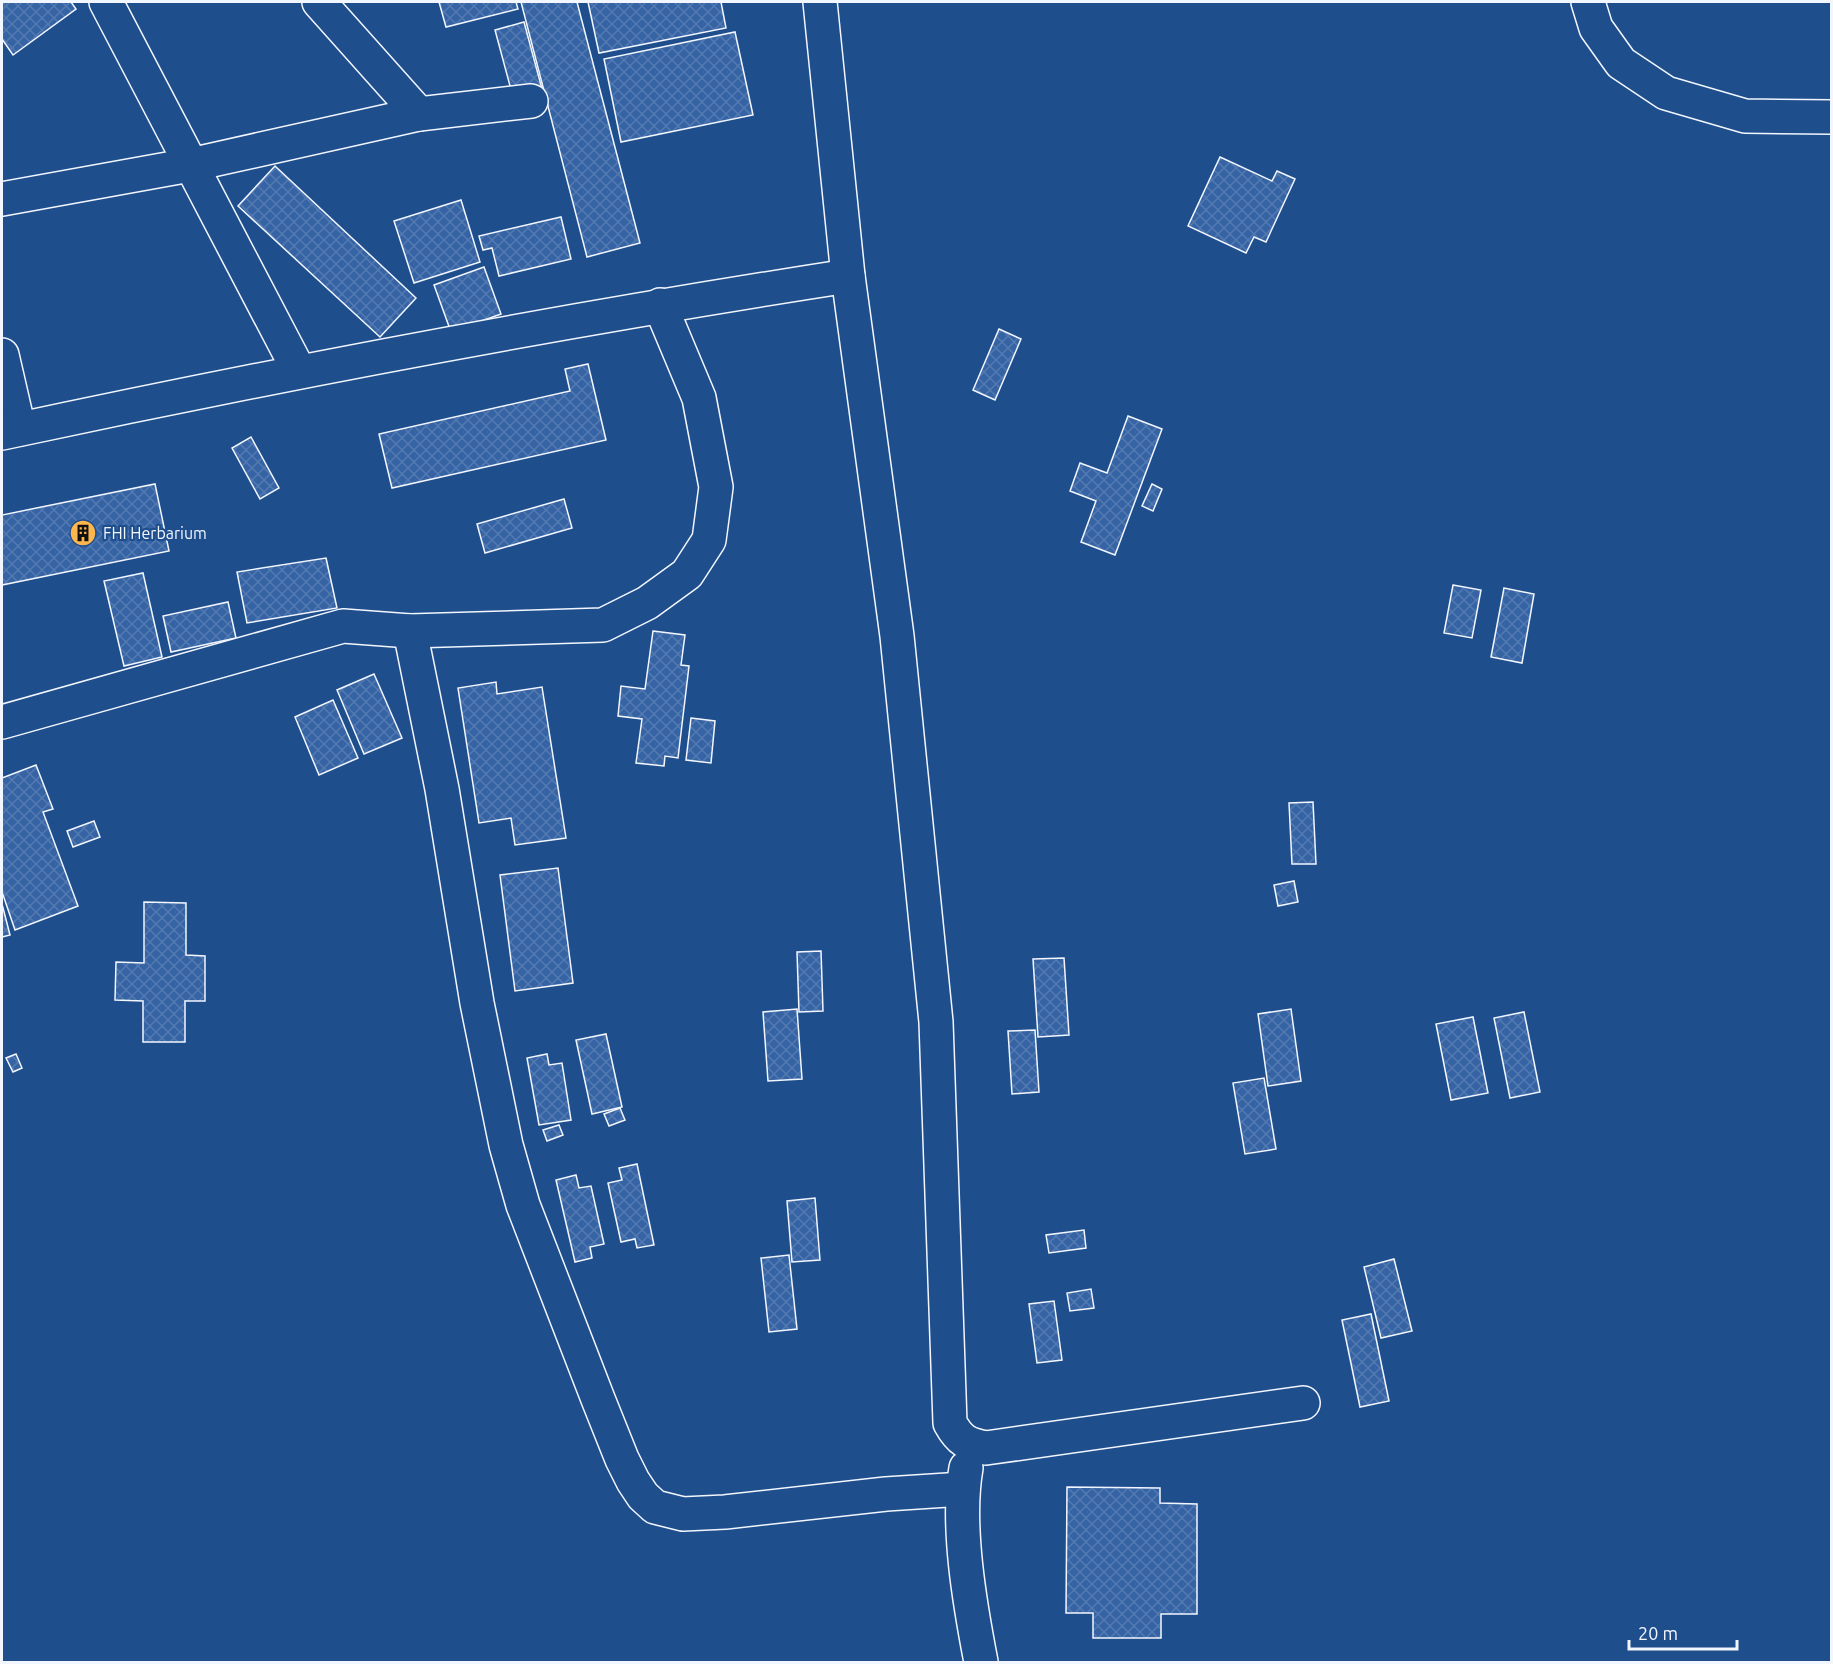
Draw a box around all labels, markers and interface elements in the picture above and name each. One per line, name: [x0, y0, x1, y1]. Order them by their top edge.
building icon: FHI Herbarium: [68, 518, 98, 548]
place label: FHI Herbarium: [103, 524, 207, 542]
scale bar: [1629, 1613, 1737, 1651]
text: 20 m: [1638, 1623, 1678, 1643]

